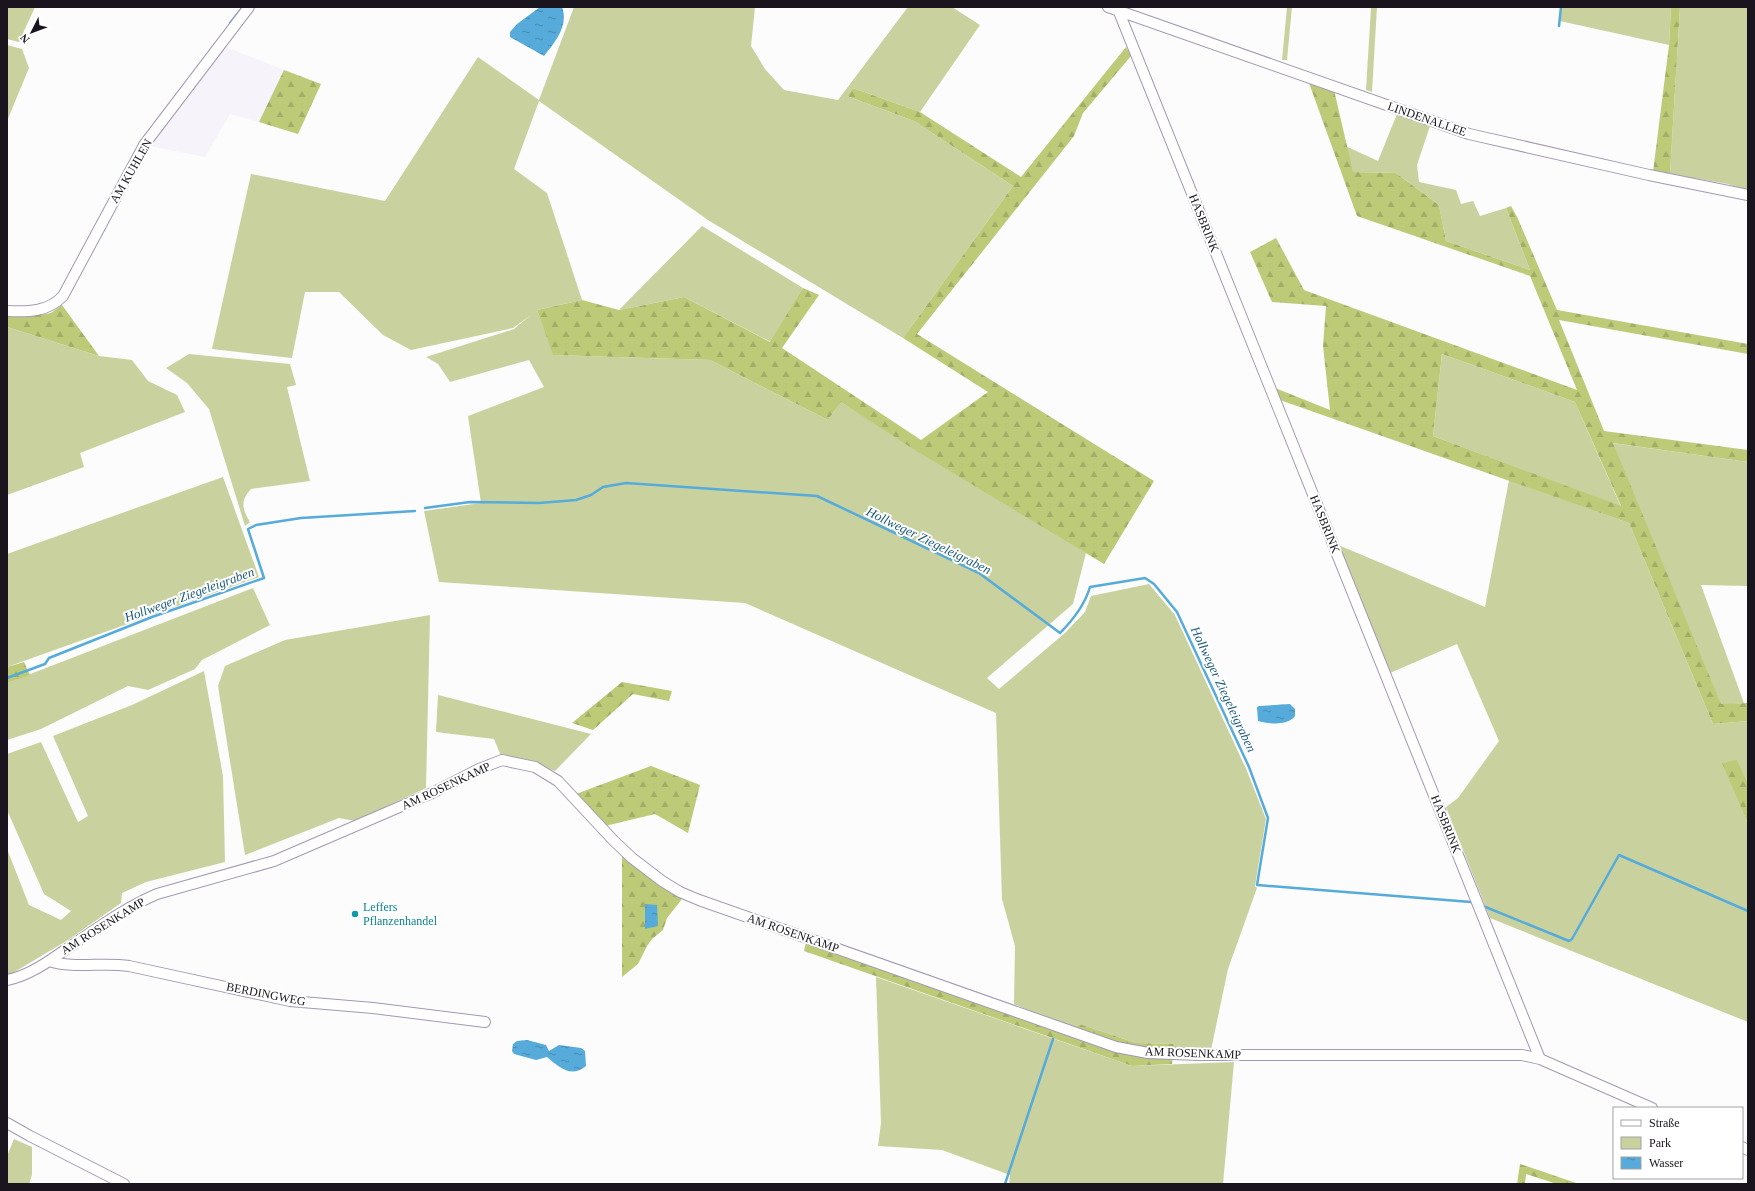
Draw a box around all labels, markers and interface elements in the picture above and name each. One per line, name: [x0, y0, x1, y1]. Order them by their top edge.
north arrow: [12, 12, 52, 52]
text: N: [17, 32, 32, 46]
street label: LINDENALLEE: [1386, 99, 1468, 139]
street label: AM KUHLEN: [107, 136, 155, 206]
street label: HASBRINK: [1186, 192, 1222, 254]
street label: HASBRINK: [1307, 493, 1343, 555]
water label: Hollweger Ziegeleigraben: [863, 503, 994, 577]
water label: Hollweger Ziegeleigraben: [121, 564, 256, 625]
water label: Hollweger Ziegeleigraben: [1187, 623, 1259, 754]
street label: AM ROSENKAMP: [399, 759, 493, 813]
street label: HASBRINK: [1428, 793, 1464, 855]
street label: AM ROSENKAMP: [58, 894, 148, 957]
place label: Leffers Pflanzenhandel: [363, 900, 438, 928]
marker: Leffers Pflanzenhandel: [350, 909, 360, 919]
street label: AM ROSENKAMP: [745, 911, 841, 955]
street label: BERDINGWEG: [225, 979, 307, 1009]
street label: AM ROSENKAMP: [1145, 1044, 1242, 1062]
legend: [1613, 1107, 1743, 1179]
text: Straße: [1649, 1116, 1680, 1130]
text: Park: [1649, 1136, 1671, 1150]
text: Wasser: [1649, 1156, 1683, 1170]

